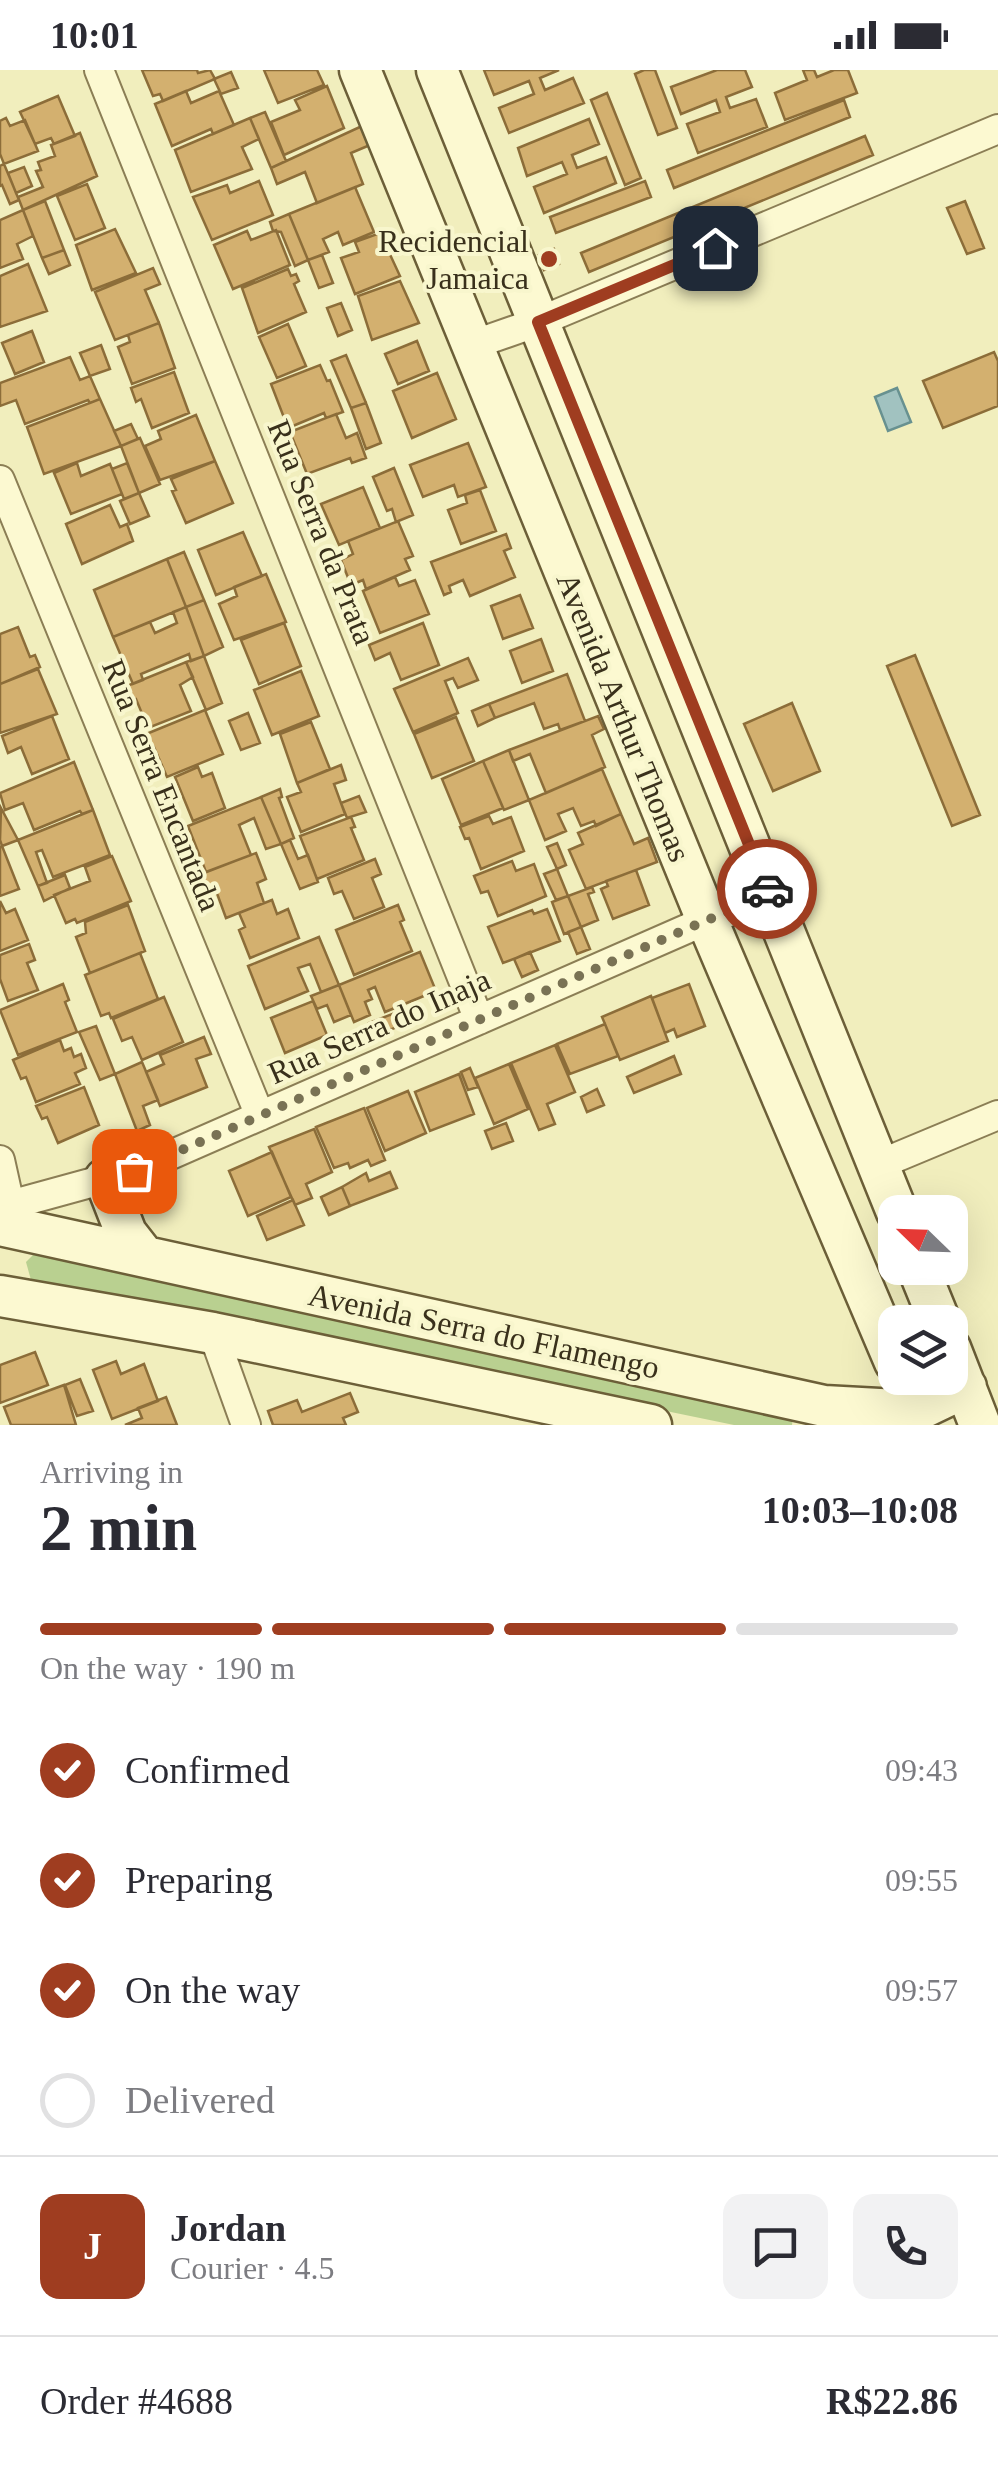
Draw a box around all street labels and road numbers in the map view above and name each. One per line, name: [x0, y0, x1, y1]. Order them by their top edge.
street label: Rua Serra da Prata: [261, 414, 383, 650]
street label: Avenida Arthur Thomas: [550, 567, 698, 867]
street label: Rua Serra Encantada: [95, 654, 229, 916]
street label: Rua Serra do Inaja: [263, 961, 495, 1091]
street label: Avenida Serra do Flamengo: [305, 1276, 663, 1386]

